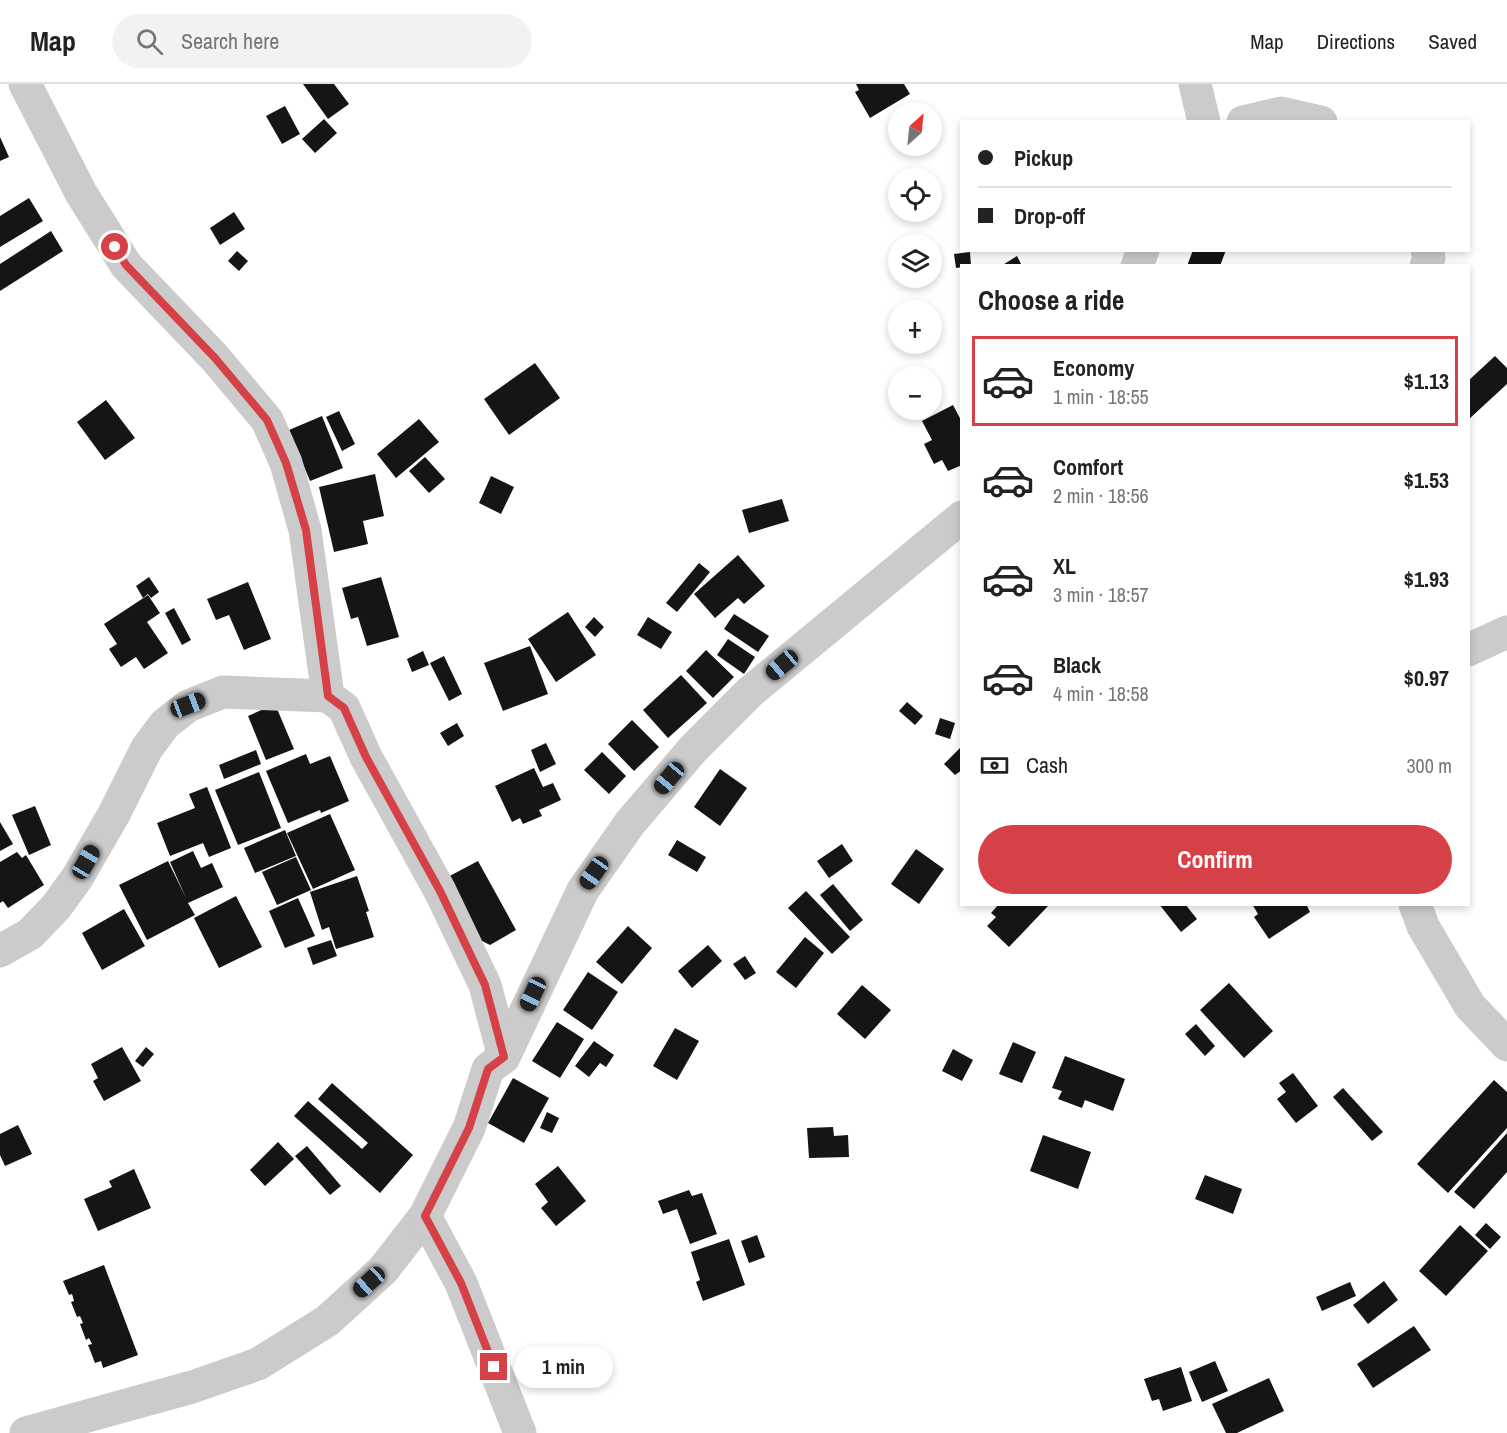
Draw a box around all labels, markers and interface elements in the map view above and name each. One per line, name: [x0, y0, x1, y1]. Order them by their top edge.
search box: [112, 14, 532, 68]
text: Map: [30, 22, 76, 60]
icon: search: [133, 25, 166, 58]
text: Search here: [181, 26, 279, 56]
text: Map: [1250, 27, 1284, 56]
text: Directions: [1317, 27, 1395, 56]
text: Saved: [1428, 27, 1477, 56]
north arrow: [888, 102, 942, 156]
map controls: [888, 102, 942, 420]
text: Pickup: [1014, 143, 1073, 173]
button: locate: [888, 168, 942, 222]
text: Drop-off: [1014, 201, 1085, 231]
route start: [101, 233, 128, 260]
button: layers: [888, 234, 942, 288]
text: Choose a ride: [978, 282, 1124, 318]
button: +: [888, 300, 942, 354]
text: Economy: [1053, 353, 1134, 383]
icon: car: [981, 354, 1035, 408]
button: −: [888, 366, 942, 420]
text: $1.13: [1404, 366, 1449, 396]
text: 1 min · 18:55: [1053, 383, 1149, 410]
text: Comfort: [1053, 452, 1123, 482]
icon: car: [981, 453, 1035, 507]
text: $1.53: [1404, 465, 1449, 495]
text: 2 min · 18:56: [1053, 482, 1149, 509]
text: XL: [1053, 551, 1076, 581]
icon: car: [981, 552, 1035, 606]
text: $1.93: [1404, 564, 1449, 594]
text: 3 min · 18:57: [1053, 581, 1149, 608]
car: [762, 647, 802, 683]
text: Black: [1053, 650, 1101, 680]
icon: car: [981, 651, 1035, 705]
text: $0.97: [1404, 663, 1449, 693]
text: 4 min · 18:58: [1053, 680, 1149, 707]
car: [168, 690, 208, 720]
icon: cash: [978, 749, 1011, 782]
text: Cash: [1026, 750, 1068, 780]
text: 300 m: [1406, 752, 1452, 779]
car: [651, 758, 687, 798]
button: Confirm: [978, 825, 1452, 894]
car: [69, 842, 103, 882]
car: [576, 853, 612, 893]
car: [517, 974, 549, 1014]
car: [350, 1263, 388, 1301]
callout: 1 min: [515, 1346, 614, 1388]
route end: [480, 1353, 507, 1380]
text: 1 min: [542, 1353, 585, 1380]

